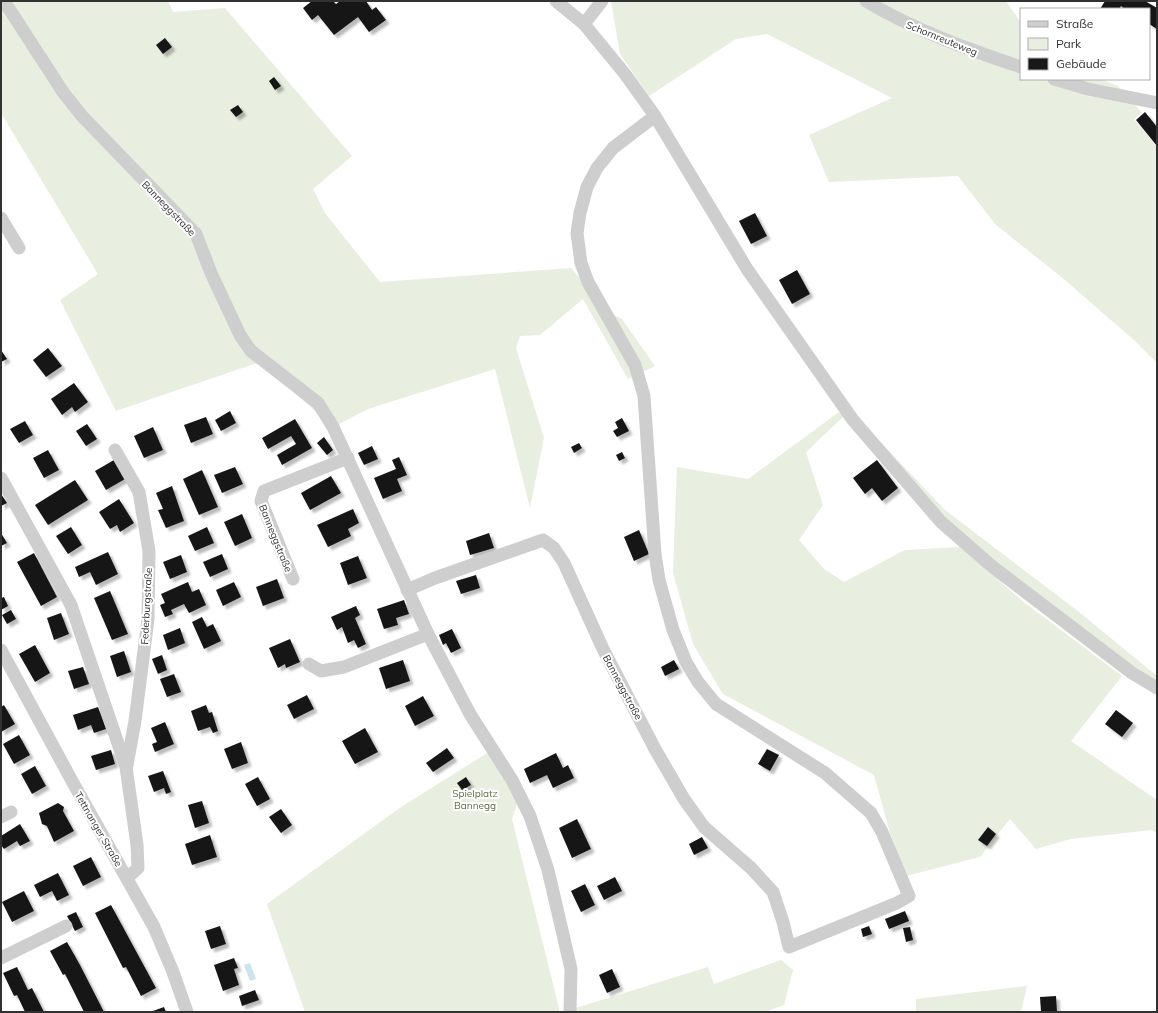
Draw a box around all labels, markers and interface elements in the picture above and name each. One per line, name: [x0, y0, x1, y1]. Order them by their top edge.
legend: [1020, 8, 1150, 80]
text: Straße: [1056, 16, 1093, 31]
street label: Schornreuteweg: [904, 18, 979, 59]
text: Park: [1056, 36, 1082, 51]
text: Gebäude: [1056, 56, 1106, 71]
street label: Banneggstraße: [139, 178, 198, 239]
street label: Banneggstraße: [256, 502, 295, 574]
street label: Federburgstraße: [138, 567, 155, 645]
street label: Banneggstraße: [600, 652, 645, 722]
park label: Spielplatz Bannegg: [452, 787, 498, 812]
street label: Tettnanger Straße: [72, 790, 125, 869]

